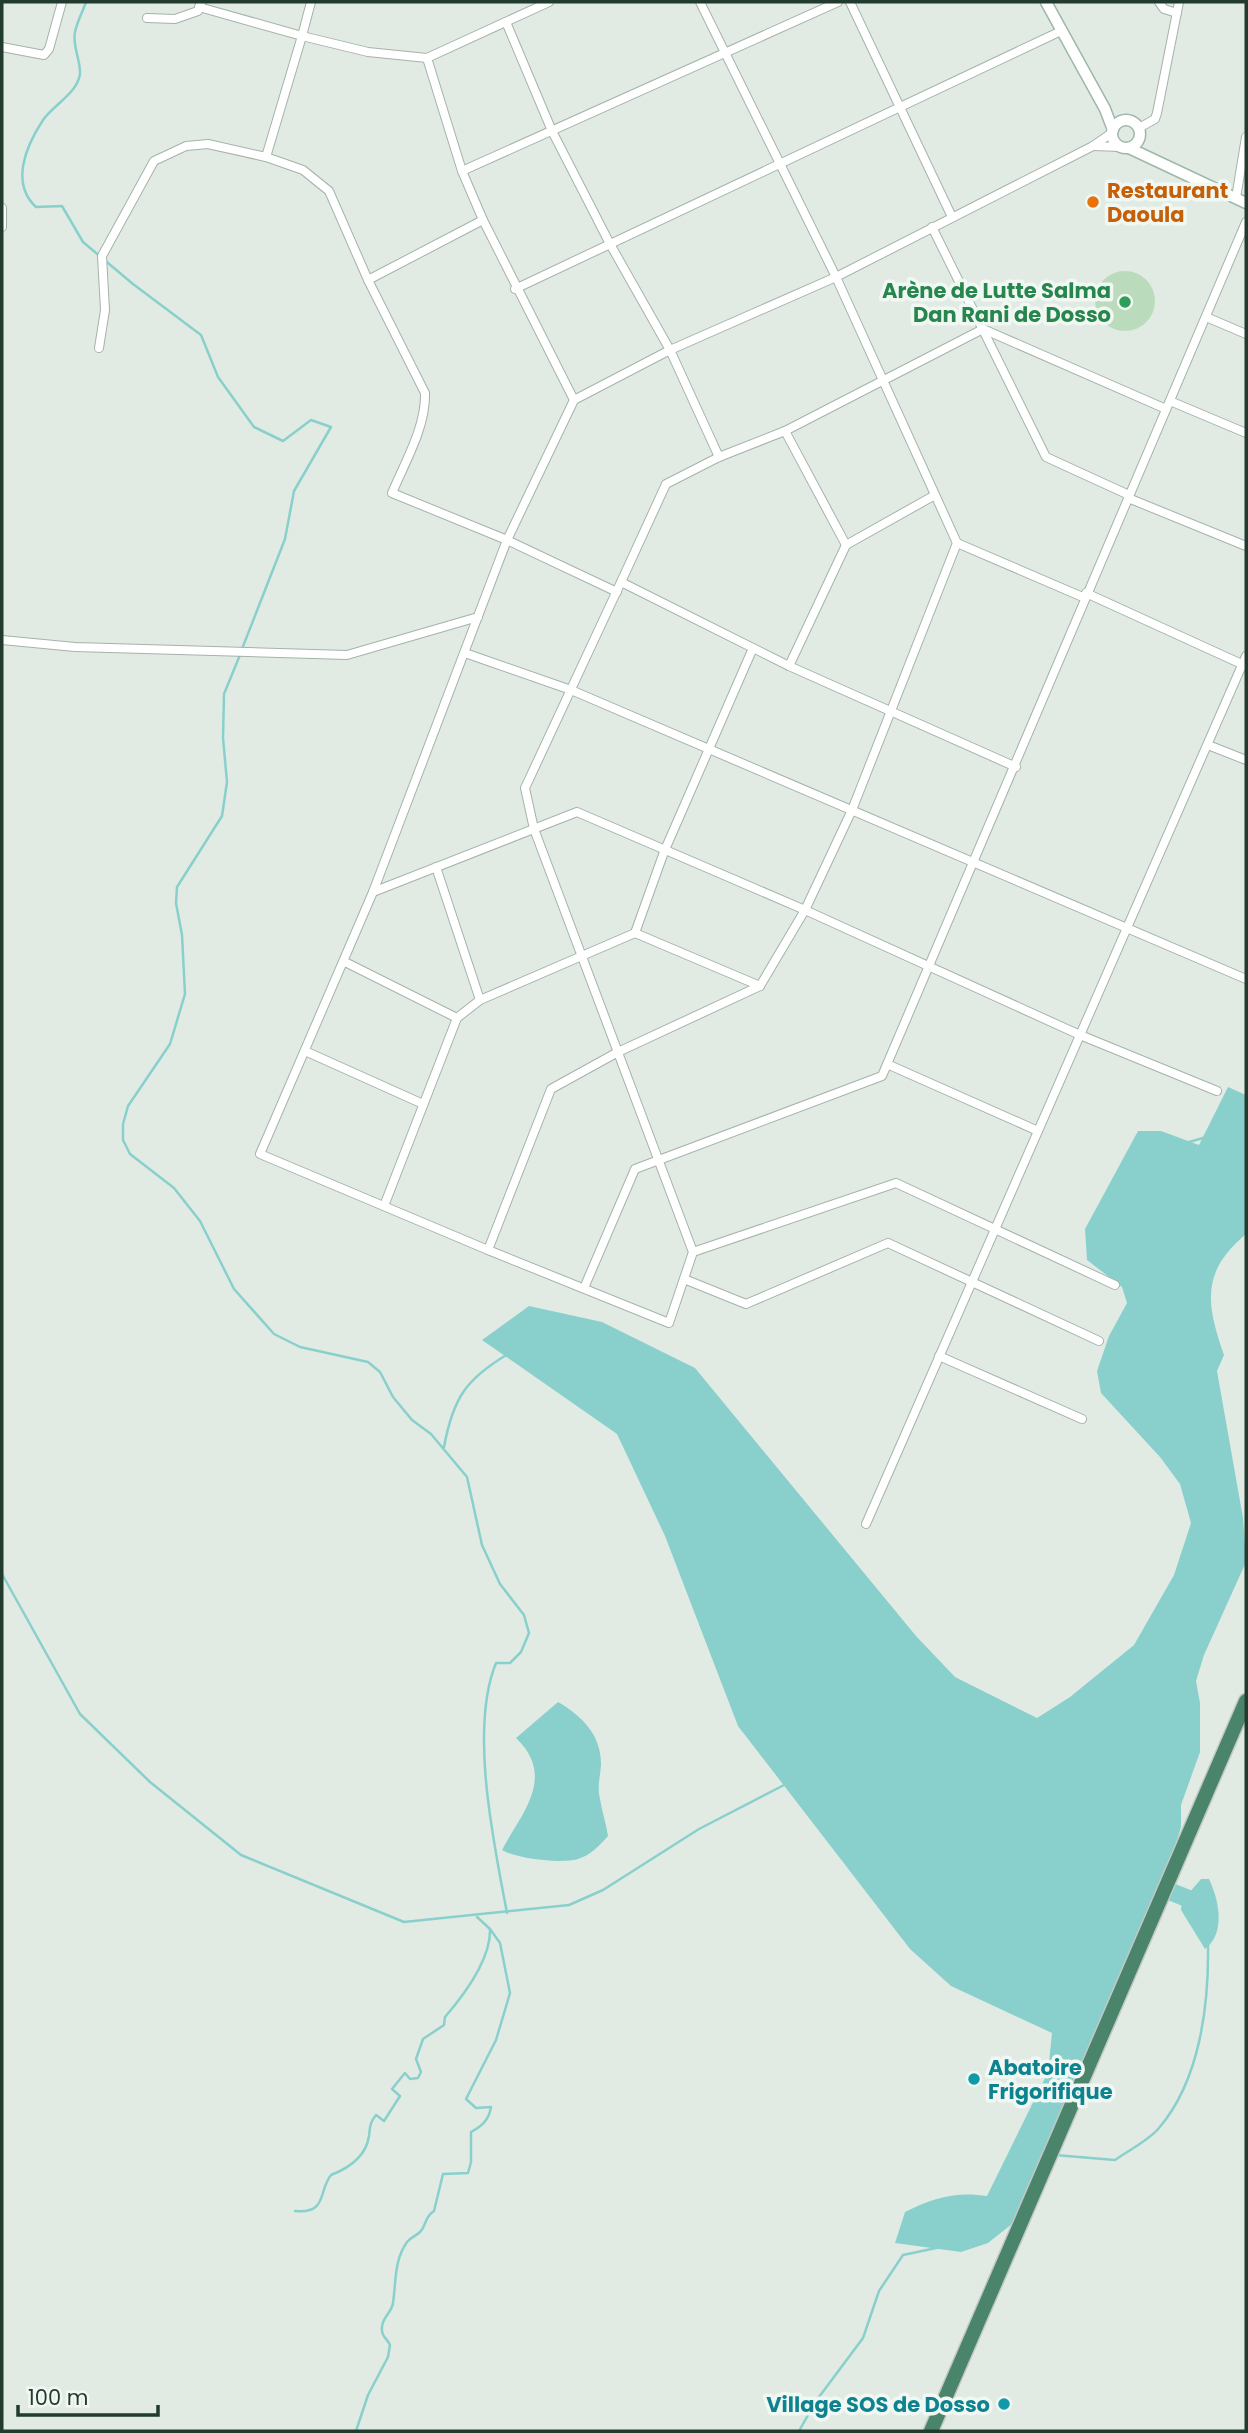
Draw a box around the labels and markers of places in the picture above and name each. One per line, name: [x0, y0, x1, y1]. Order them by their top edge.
place label: Restaurant Daoula: [1107, 176, 1228, 229]
marker: Restaurant Daoula: [1085, 194, 1101, 210]
place label: Arène de Lutte Salma Dan Rani de Dosso: [882, 276, 1111, 329]
marker: Arène de Lutte Salma Dan Rani de Dosso: [1117, 294, 1133, 310]
place label: Abatoire Frigorifique: [988, 2053, 1113, 2106]
marker: Abatoire Frigorifique: [966, 2071, 982, 2087]
place label: Village SOS de Dosso: [766, 2390, 990, 2419]
marker: Village SOS de Dosso: [996, 2396, 1012, 2412]

